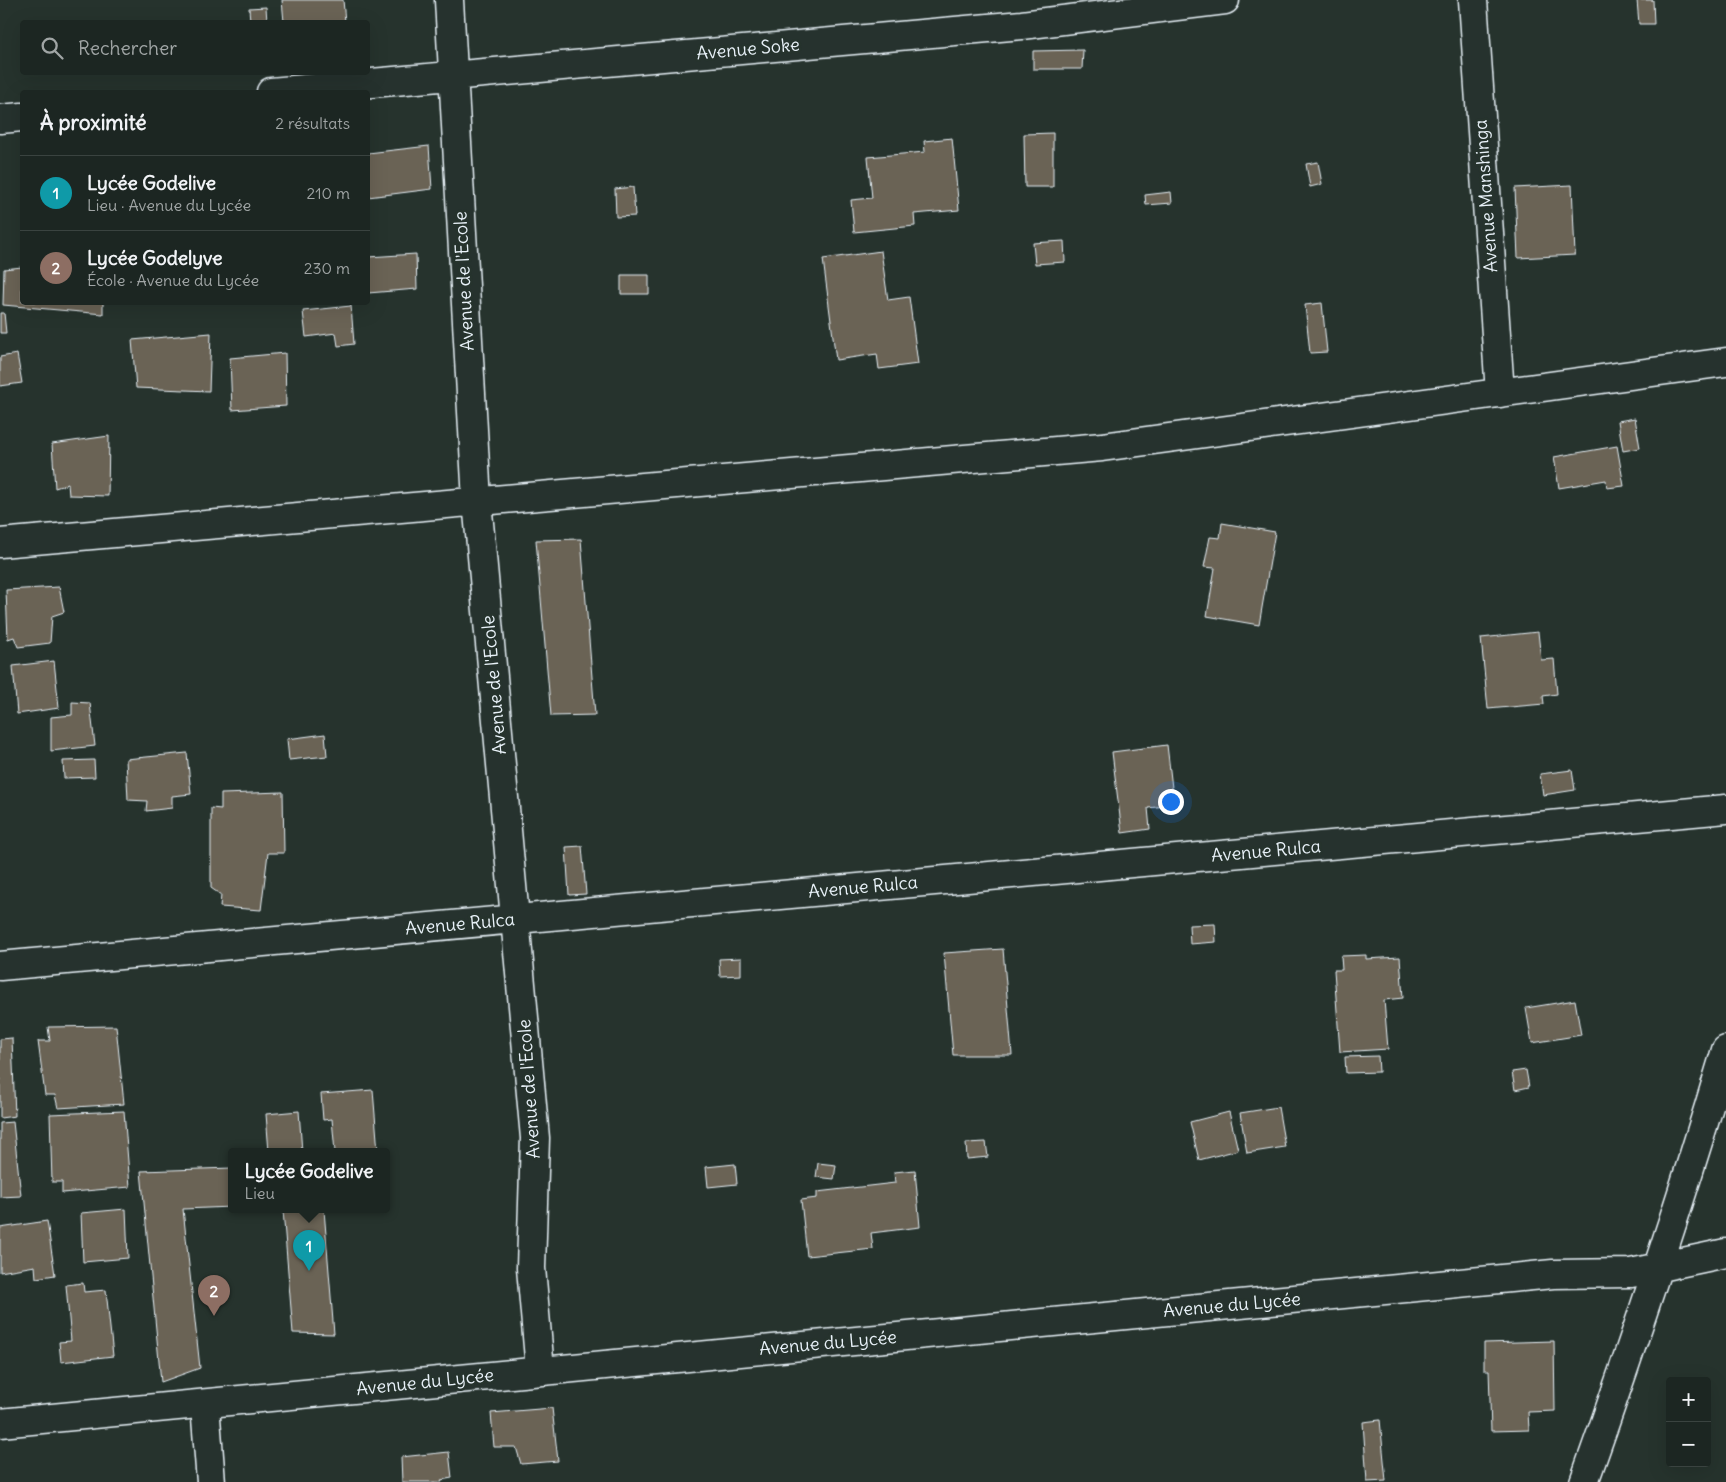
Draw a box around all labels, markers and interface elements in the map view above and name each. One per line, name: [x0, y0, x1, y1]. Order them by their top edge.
search box: [20, 20, 370, 75]
street label: Avenue Soke: [695, 33, 801, 64]
icon: search: [38, 34, 66, 62]
text: Rechercher: [78, 36, 177, 60]
text: À proximité: [40, 109, 147, 136]
text: 2 résultats: [275, 113, 350, 133]
street label: Avenue Manshinga: [1469, 119, 1502, 273]
text: Lycée Godelive: [87, 171, 216, 195]
text: 1: [53, 183, 59, 203]
text: 210 m: [307, 183, 350, 203]
text: Lieu · Avenue du Lycée: [87, 195, 251, 215]
street label: Avenue de l'Ecole: [448, 211, 479, 351]
text: Lycée Godelyve: [87, 246, 222, 270]
text: 2: [52, 258, 60, 278]
text: 230 m: [304, 258, 350, 278]
text: École · Avenue du Lycée: [87, 270, 259, 290]
street label: Avenue de l'Ecole: [476, 614, 511, 756]
your location: [1158, 789, 1184, 815]
street label: Avenue Rulca: [1210, 834, 1322, 867]
street label: Avenue Rulca: [807, 870, 919, 903]
street label: Avenue Rulca: [404, 907, 516, 940]
street label: Avenue de l'Ecole: [512, 1019, 545, 1160]
popup: [228, 1148, 390, 1213]
text: Lycée Godelive: [245, 1159, 373, 1183]
text: Lieu: [245, 1183, 275, 1203]
pin: 1: [293, 1230, 325, 1271]
pin: 2: [198, 1275, 230, 1316]
street label: Avenue du Lycée: [1162, 1287, 1302, 1322]
street label: Avenue du Lycée: [758, 1325, 898, 1360]
street label: Avenue du Lycée: [355, 1363, 495, 1400]
map controls: [1666, 1377, 1711, 1467]
button: +: [1666, 1377, 1711, 1422]
button: −: [1666, 1422, 1711, 1467]

